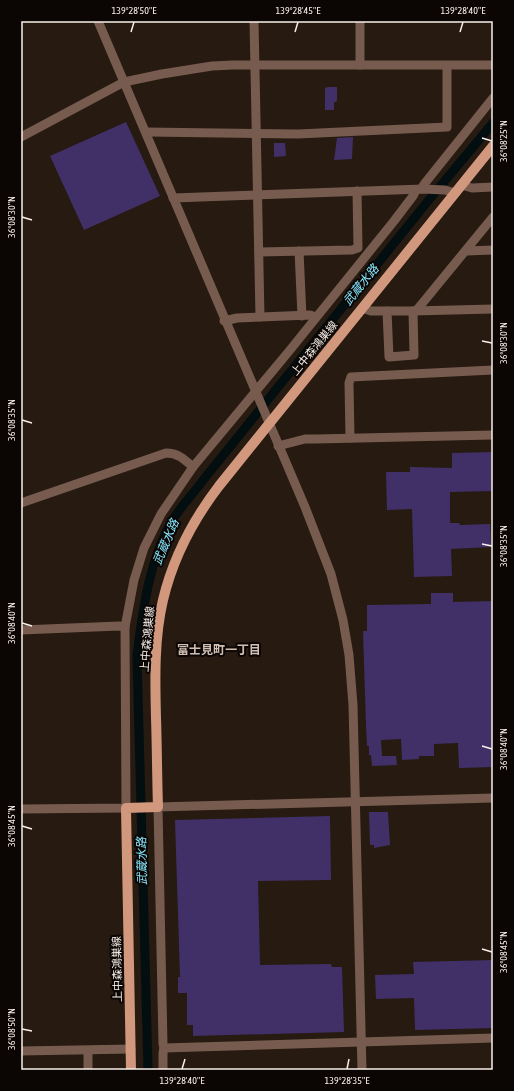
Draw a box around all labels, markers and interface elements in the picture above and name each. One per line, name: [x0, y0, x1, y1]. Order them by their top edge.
text: 139°28'50"E: [112, 5, 157, 16]
text: 139°28'45"E: [276, 5, 321, 16]
text: 139°28'40"E: [441, 5, 486, 16]
text: 36°08'25"N: [498, 120, 509, 162]
text: 36°08'30"N: [6, 196, 17, 238]
water label: 武蔵水路: [340, 261, 382, 308]
street label: 上中森鴻巣線: [289, 319, 339, 377]
text: 36°08'30"N: [498, 322, 509, 364]
text: 36°08'35"N: [6, 399, 17, 441]
water label: 武蔵水路: [150, 516, 182, 567]
text: 36°08'35"N: [498, 525, 509, 567]
text: 36°08'40"N: [6, 602, 17, 644]
street label: 上中森鴻巣線: [138, 606, 156, 672]
district label: 富士見町一丁目: [177, 643, 261, 657]
text: 36°08'40"N: [498, 728, 509, 770]
text: 36°08'45"N: [6, 805, 17, 847]
water label: 武蔵水路: [135, 836, 149, 885]
text: 36°08'45"N: [498, 931, 509, 973]
street label: 上中森鴻巣線: [110, 936, 124, 1002]
text: 36°08'50"N: [6, 1008, 17, 1050]
text: 139°28'40"E: [160, 1075, 205, 1086]
text: 139°28'35"E: [325, 1075, 370, 1086]

